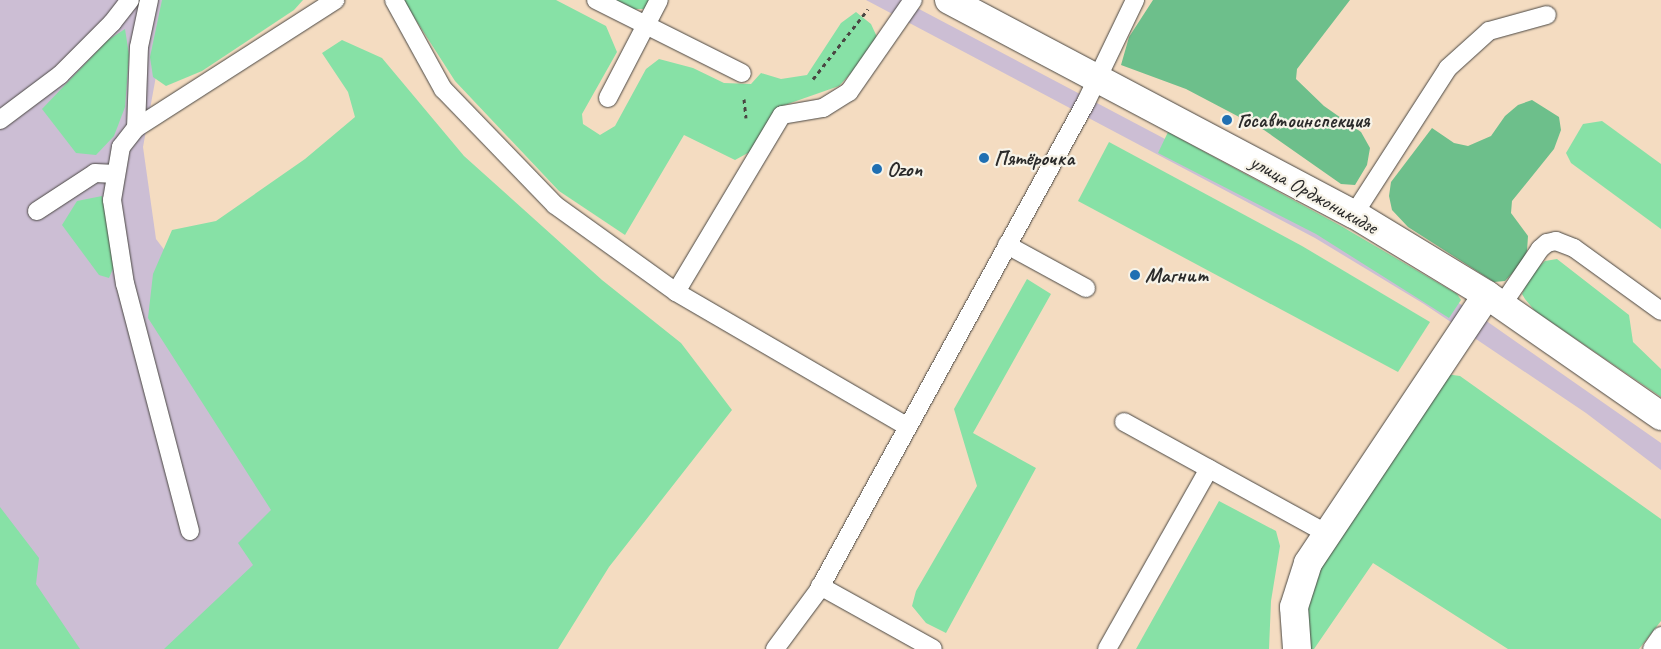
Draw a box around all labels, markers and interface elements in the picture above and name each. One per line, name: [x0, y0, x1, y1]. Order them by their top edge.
place label: Госавтоинспекция: [1237, 107, 1369, 133]
marker: Госавтоинспекция: [1221, 114, 1233, 126]
place label: Пятёрочка: [994, 145, 1074, 171]
street label: улица Орджоникидзе: [1247, 149, 1381, 239]
marker: Пятёрочка: [978, 152, 990, 164]
place label: Ozon: [887, 156, 922, 182]
marker: Ozon: [871, 163, 883, 175]
place label: Магнит: [1145, 262, 1208, 288]
marker: Магнит: [1129, 269, 1141, 281]

